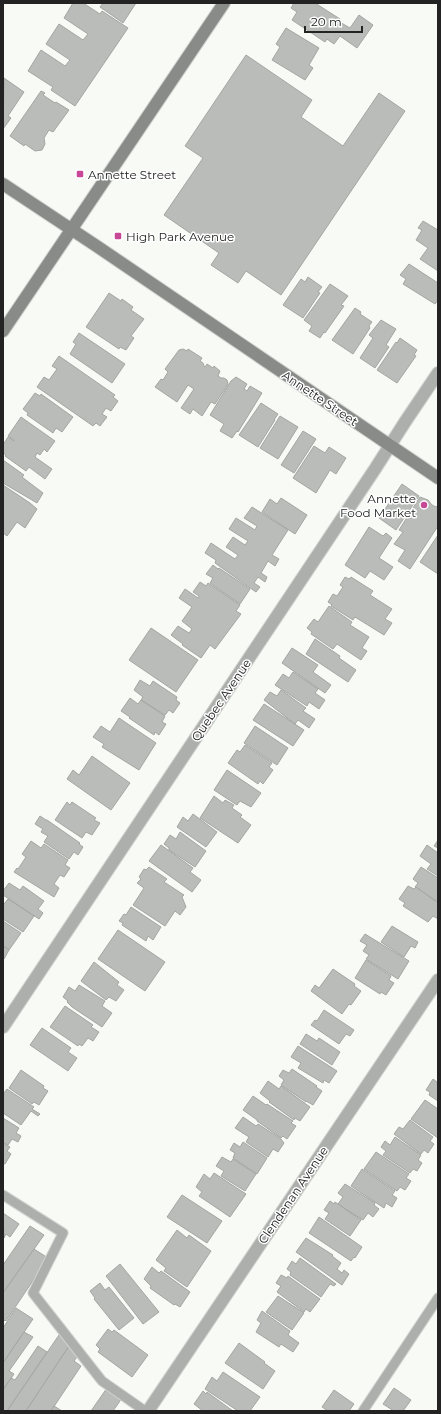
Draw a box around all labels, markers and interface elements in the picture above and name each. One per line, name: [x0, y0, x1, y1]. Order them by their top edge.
scale bar: [305, 8, 362, 34]
text: 20 m: [311, 14, 342, 29]
place label: Annette Street: [88, 167, 176, 182]
marker: Annette Street: [75, 169, 85, 179]
place label: High Park Avenue: [126, 229, 234, 244]
marker: High Park Avenue: [113, 231, 123, 241]
street label: Annette Street: [279, 367, 361, 429]
place label: Annette Food Market: [340, 491, 416, 520]
marker: Annette Food Market: [419, 500, 429, 510]
street label: Quebec Avenue: [188, 656, 254, 744]
street label: Clendenan Avenue: [255, 1143, 331, 1247]

